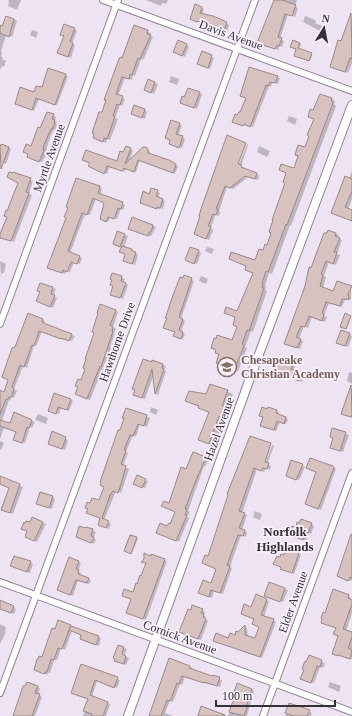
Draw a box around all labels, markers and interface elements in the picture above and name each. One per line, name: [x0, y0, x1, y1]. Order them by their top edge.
north arrow: [304, 8, 344, 48]
text: N: [321, 12, 331, 25]
street label: Davis Avenue: [197, 17, 265, 53]
street label: Myrtle Avenue: [30, 122, 68, 194]
street label: Hawthorne Drive: [96, 300, 138, 384]
place label: Chesapeake Christian Academy: [241, 353, 340, 381]
school or university icon: Chesapeake Christian Academy: [216, 356, 238, 378]
street label: Hazel Avenue: [201, 395, 237, 463]
district label: Norfolk Highlands: [256, 524, 314, 554]
street label: Elder Avenue: [275, 569, 311, 635]
street label: Cornick Avenue: [141, 617, 219, 657]
scale bar: [216, 682, 335, 708]
text: 100 m: [222, 689, 253, 703]

